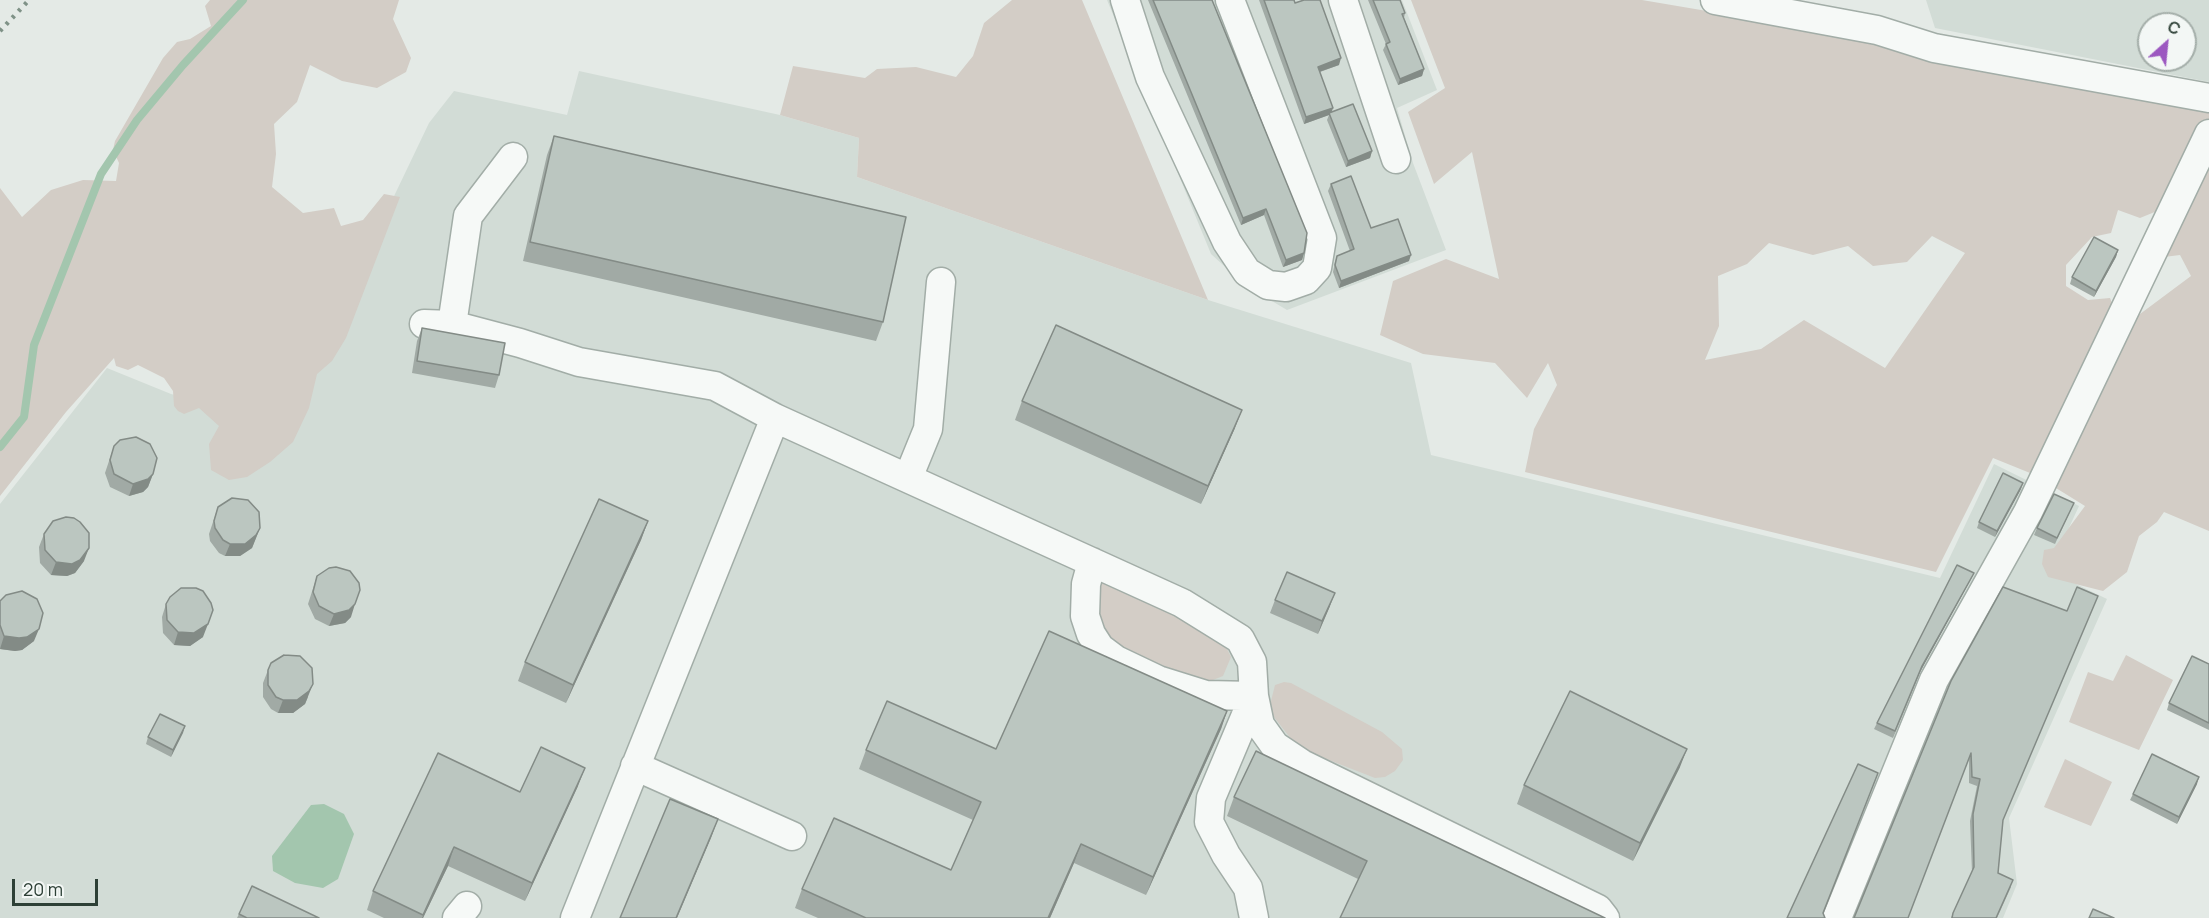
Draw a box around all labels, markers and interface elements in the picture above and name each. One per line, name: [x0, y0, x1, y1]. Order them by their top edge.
north arrow: [2137, 12, 2197, 72]
text: С: [2164, 15, 2185, 40]
scale bar: [15, 867, 100, 905]
text: 20 m: [23, 877, 63, 901]

